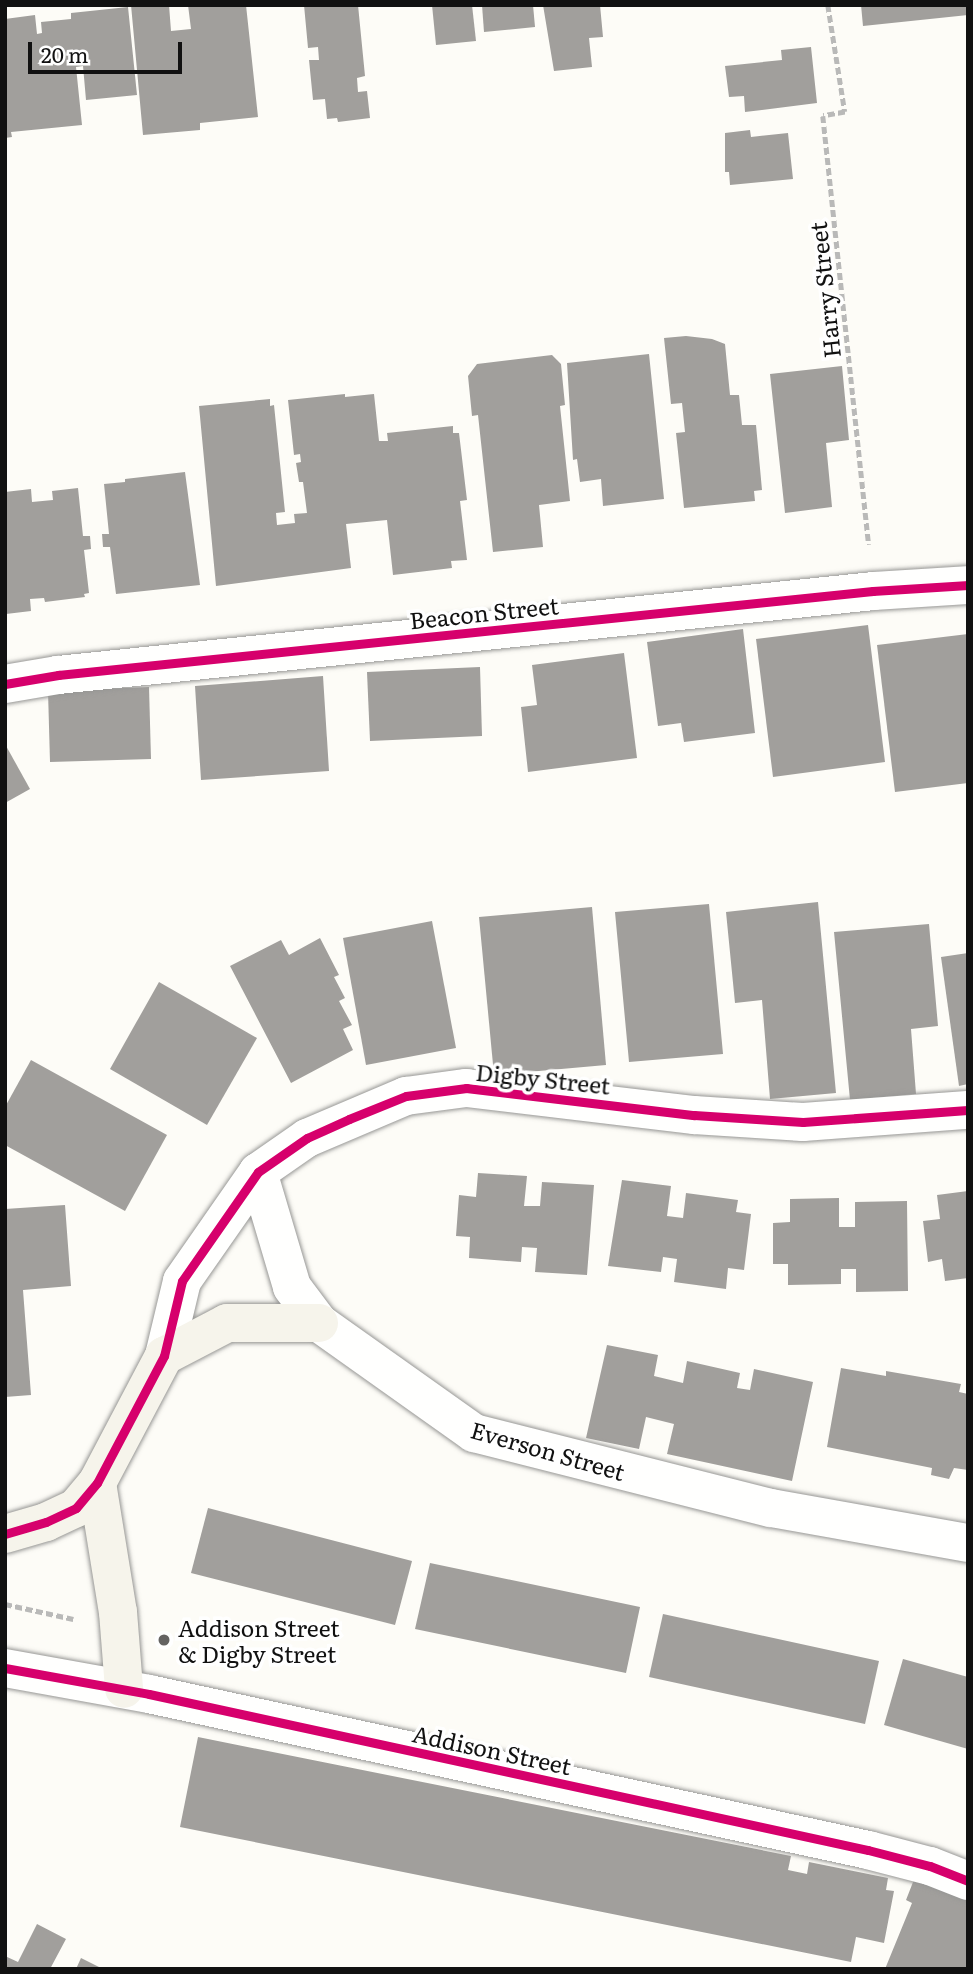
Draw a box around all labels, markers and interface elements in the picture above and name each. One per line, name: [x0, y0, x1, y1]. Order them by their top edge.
scale bar: [32, 28, 186, 72]
text: 20 m: [41, 38, 88, 69]
street label: Harry Street: [803, 220, 845, 360]
street label: Beacon Street: [408, 590, 560, 634]
street label: Digby Street: [474, 1057, 612, 1099]
street label: Everson Street: [468, 1415, 628, 1485]
place label: Addison Street & Digby Street: [178, 1613, 340, 1667]
marker: Addison Street & Digby Street: [156, 1632, 172, 1648]
street label: Addison Street: [410, 1719, 574, 1779]

